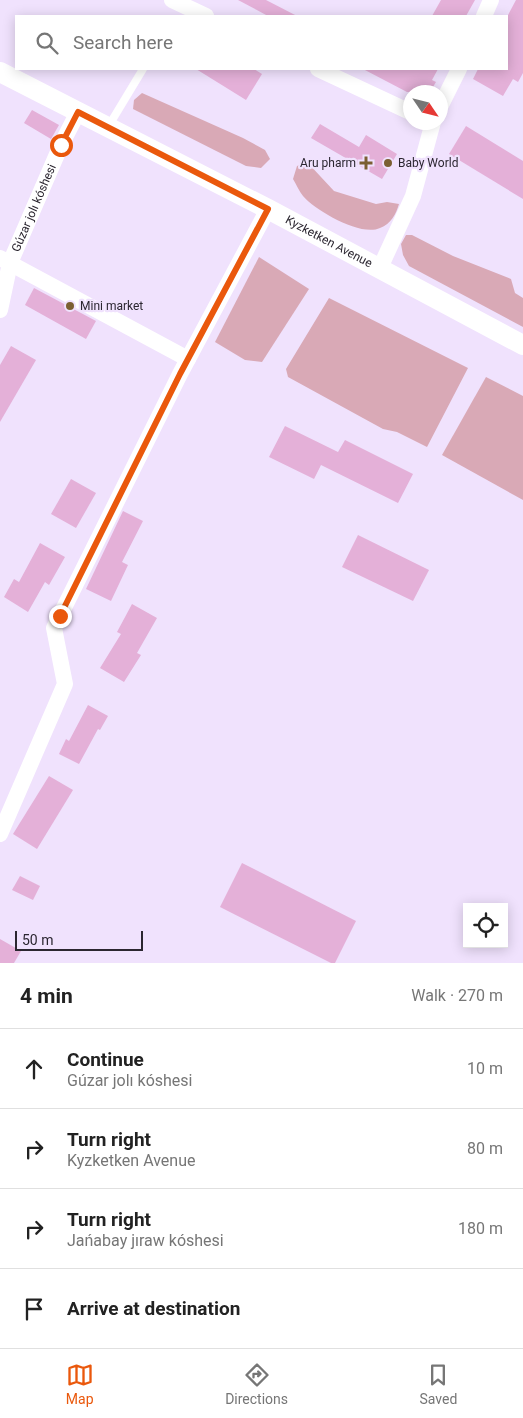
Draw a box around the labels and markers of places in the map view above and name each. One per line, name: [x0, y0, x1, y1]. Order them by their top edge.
place label: Aru pharm: [300, 156, 356, 170]
place label: Baby World: [398, 156, 458, 170]
marker: Aru pharm: [360, 157, 372, 169]
marker: Baby World: [382, 157, 394, 169]
place label: Mini market: [80, 299, 143, 313]
marker: Mini market: [64, 300, 76, 312]

